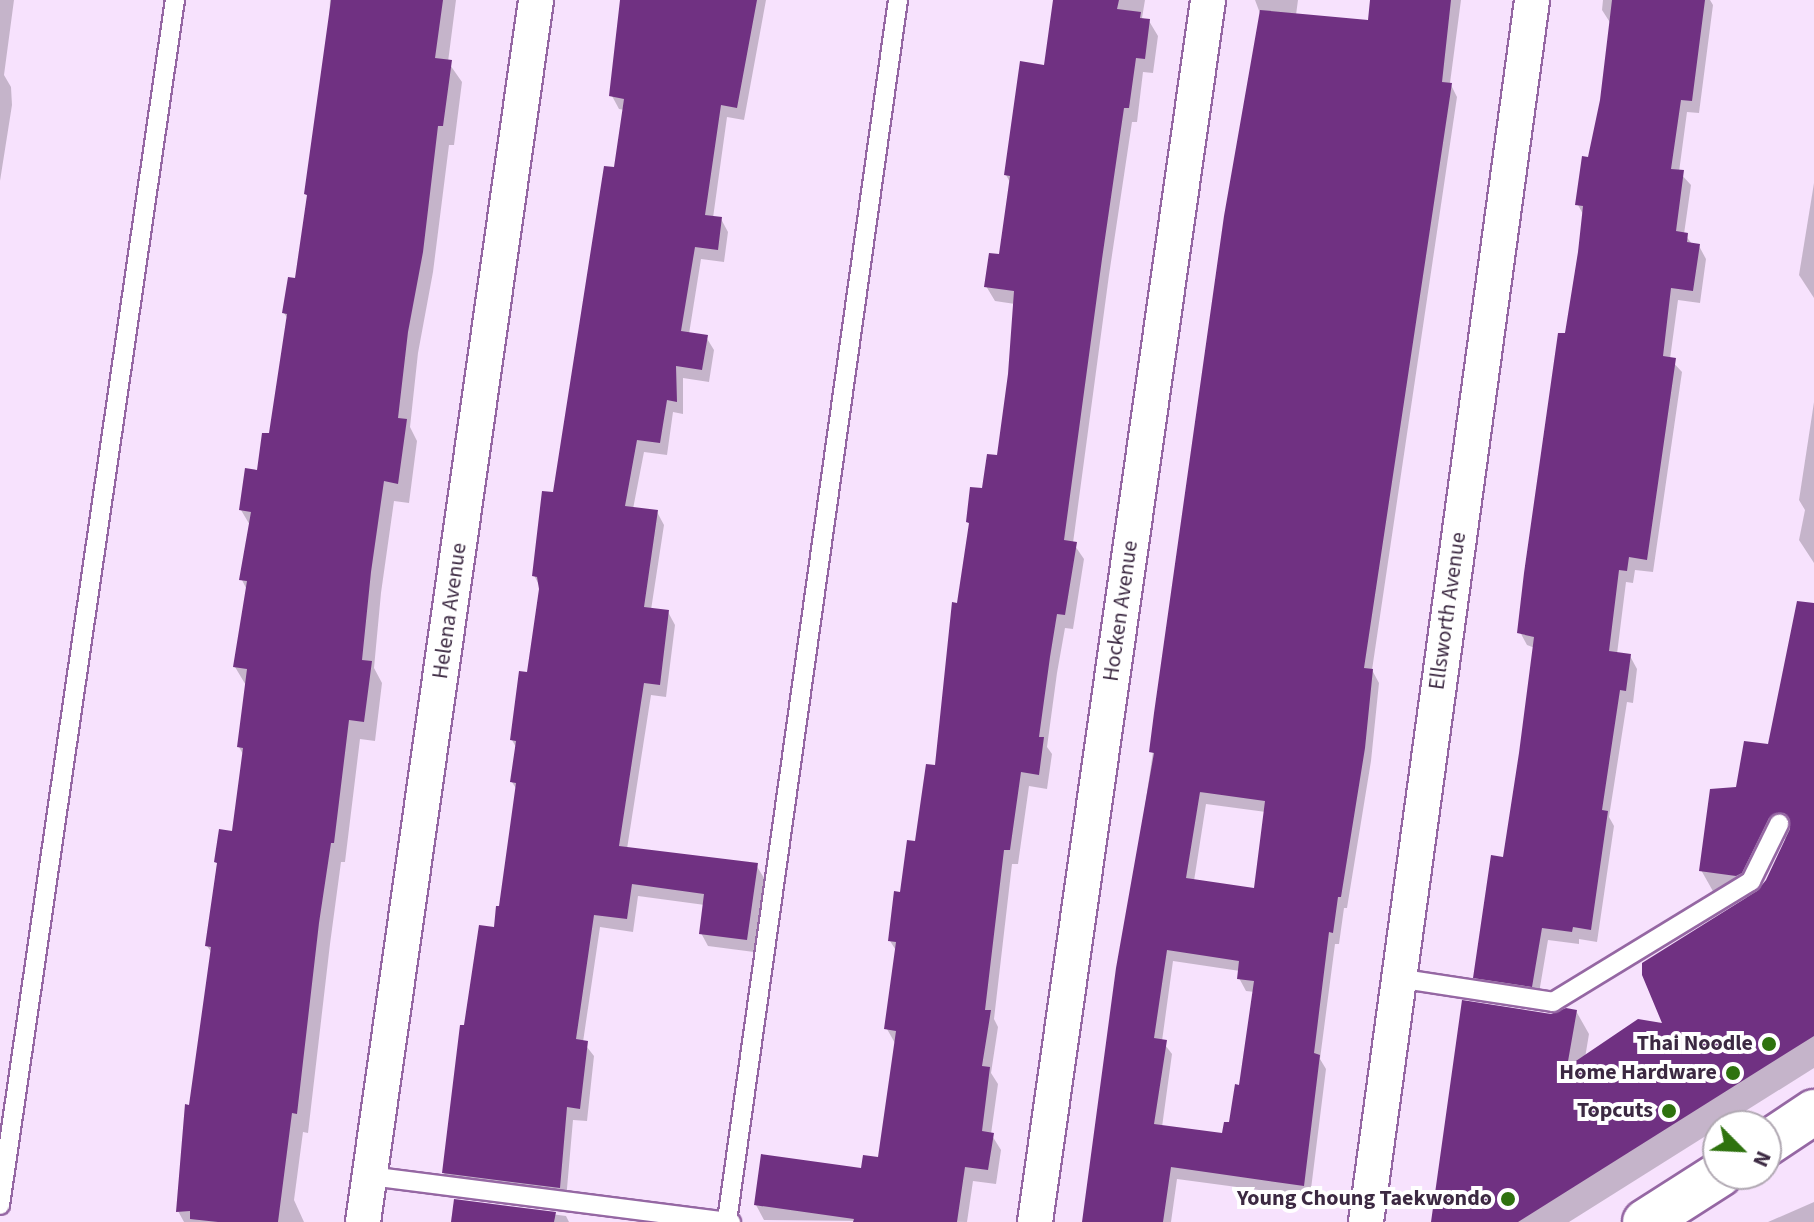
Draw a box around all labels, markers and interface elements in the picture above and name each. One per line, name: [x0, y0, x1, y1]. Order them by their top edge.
street label: Ellsworth Avenue: [1424, 530, 1472, 692]
street label: Hocken Avenue: [1098, 539, 1144, 683]
street label: Helena Avenue: [427, 541, 473, 681]
place label: Thai Noodle: [1637, 1031, 1753, 1057]
marker: Thai Noodle: [1760, 1035, 1778, 1053]
place label: Home Hardware: [1559, 1060, 1717, 1086]
marker: Home Hardware: [1724, 1064, 1742, 1082]
place label: Topcuts: [1577, 1098, 1653, 1124]
marker: Topcuts: [1660, 1102, 1678, 1120]
north arrow: [1702, 1110, 1782, 1190]
text: N: [1745, 1146, 1780, 1172]
place label: Young Choung Taekwondo: [1237, 1186, 1492, 1212]
marker: Young Choung Taekwondo: [1499, 1190, 1517, 1208]

